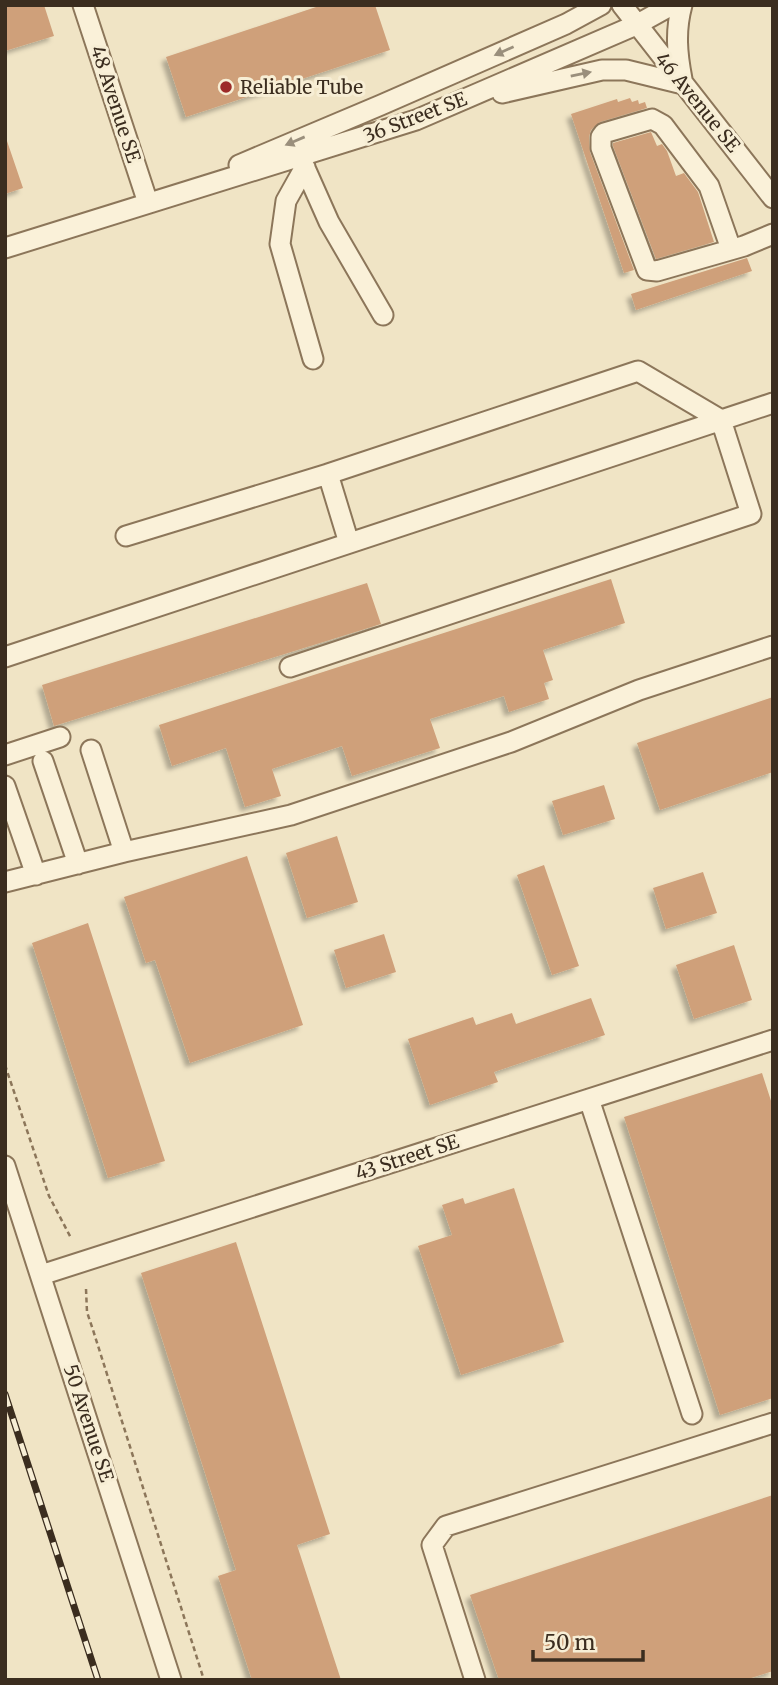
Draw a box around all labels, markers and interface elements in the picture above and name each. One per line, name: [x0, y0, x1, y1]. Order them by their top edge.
street label: 48 Avenue SE: [86, 42, 146, 166]
one-way arrow: [493, 46, 514, 57]
street label: 46 Avenue SE: [650, 47, 746, 157]
one-way arrow: [570, 69, 592, 80]
place label: Reliable Tube: [240, 75, 363, 99]
marker: Reliable Tube: [218, 79, 234, 95]
street label: 36 Street SE: [360, 86, 470, 148]
one-way arrow: [284, 136, 305, 147]
street label: 43 Street SE: [352, 1129, 462, 1185]
street label: 50 Avenue SE: [59, 1361, 119, 1485]
scale bar: [533, 1618, 643, 1662]
text: 50 m: [544, 1629, 595, 1656]

